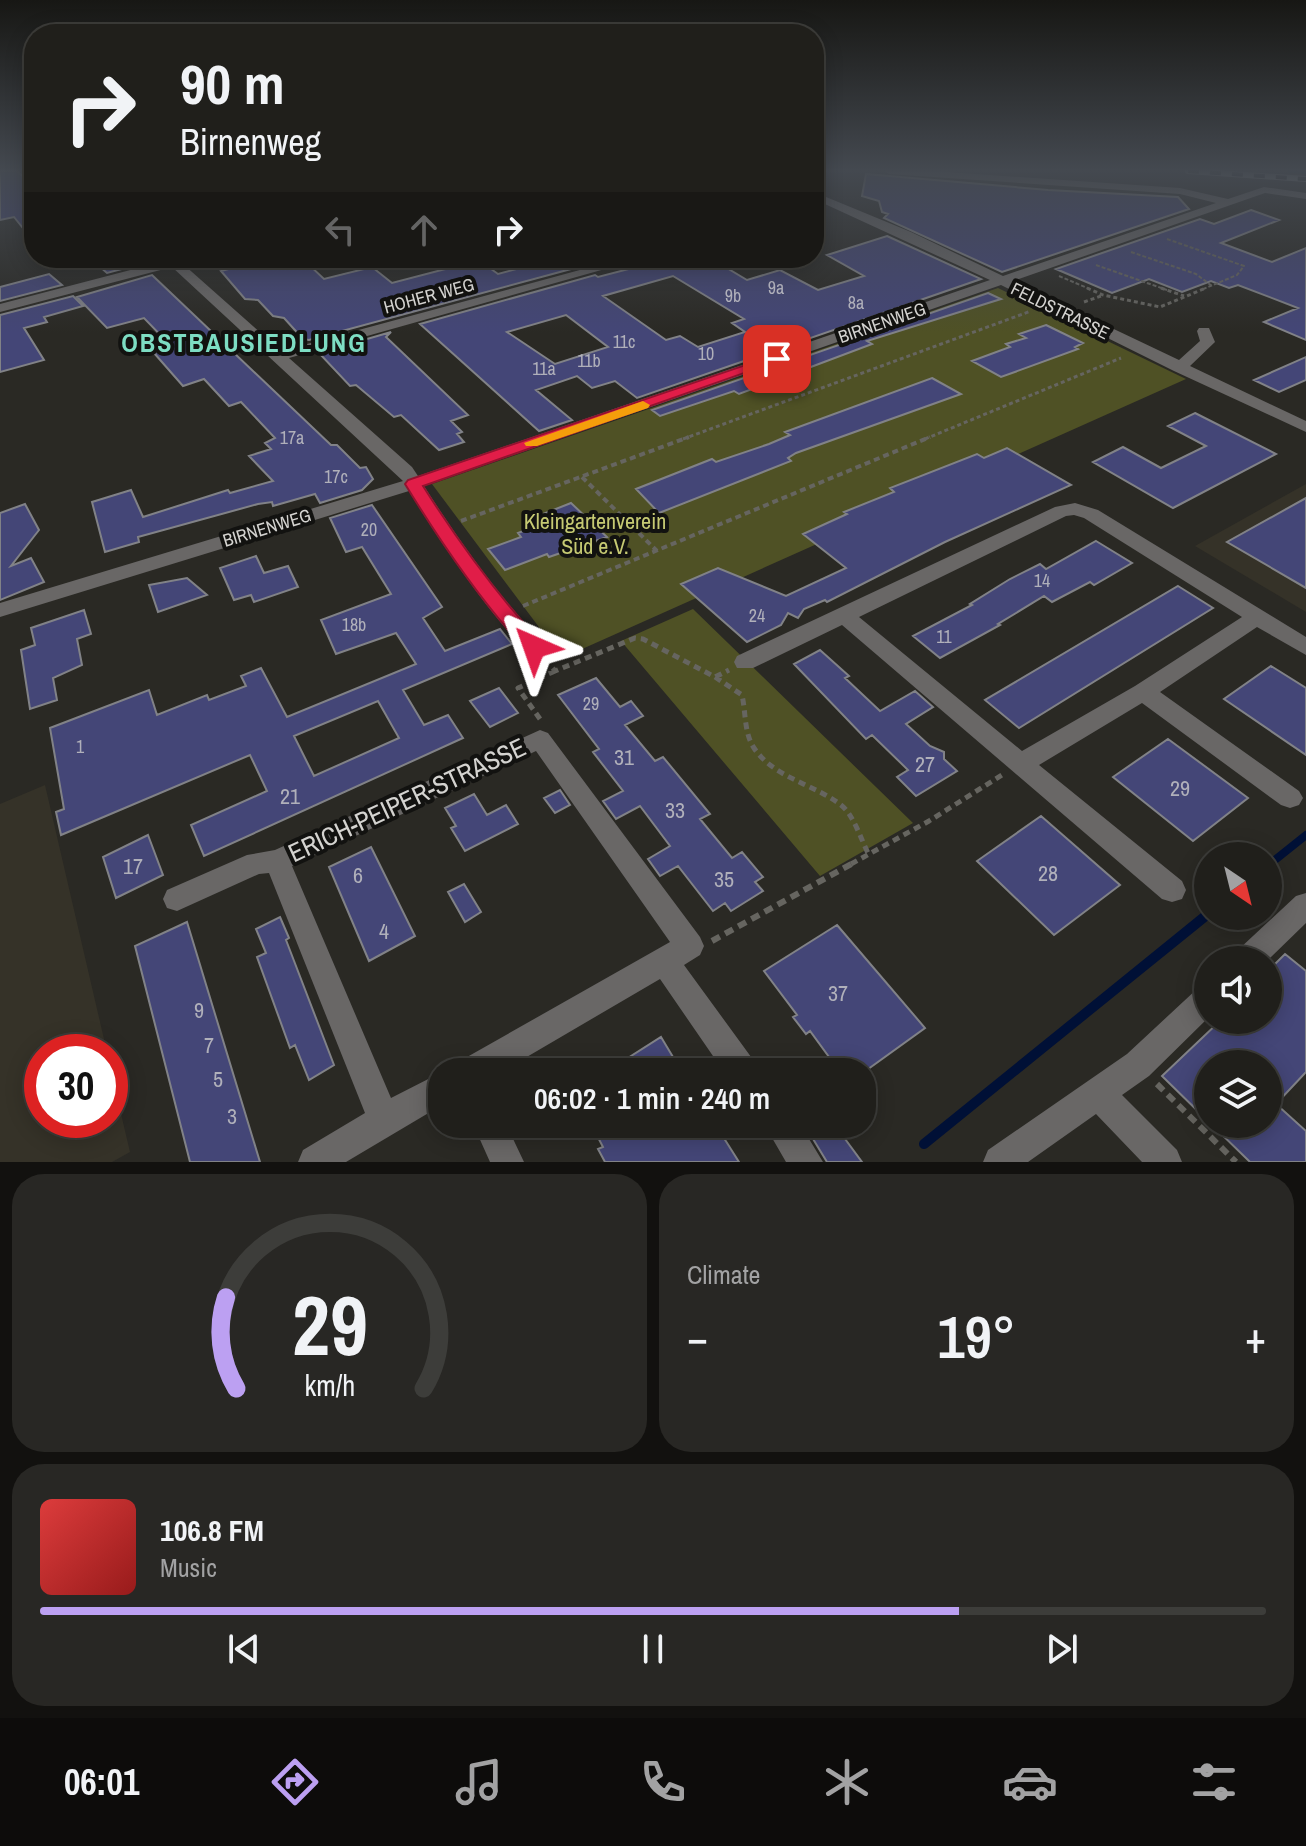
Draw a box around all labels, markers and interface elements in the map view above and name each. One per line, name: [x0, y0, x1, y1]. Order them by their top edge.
text: 90 m: [180, 46, 285, 121]
icon: right: [48, 56, 152, 160]
text: Birnenweg: [180, 118, 321, 166]
icon: left: [318, 208, 362, 252]
icon: ahead: [402, 208, 446, 252]
icon: right: [486, 208, 530, 252]
street label: HOHER WEG: [381, 271, 477, 320]
house number: 9a: [768, 275, 784, 300]
street label: FELDSTRASSE: [1007, 276, 1114, 345]
house number: 9b: [725, 283, 741, 308]
house number: 8a: [848, 290, 864, 315]
street label: BIRNENWEG: [835, 296, 929, 349]
district label: OBSTBAUSIEDLUNG: [121, 325, 367, 360]
pin: [743, 325, 811, 393]
house number: 11c: [613, 329, 635, 354]
icon: arrive: [755, 337, 799, 381]
house number: 10: [698, 341, 714, 366]
house number: 11b: [577, 348, 601, 373]
house number: 11a: [532, 356, 556, 381]
house number: 17a: [280, 425, 304, 450]
house number: 17c: [324, 464, 348, 489]
street label: BIRNENWEG: [220, 502, 314, 553]
park label: Kleingartenverein Süd e.V.: [524, 506, 666, 561]
house number: 20: [361, 517, 377, 542]
house number: 14: [1034, 568, 1050, 593]
house number: 24: [749, 603, 765, 628]
position arrow: [492, 605, 576, 689]
house number: 18b: [342, 612, 366, 637]
house number: 11: [936, 624, 952, 649]
house number: 29: [583, 691, 599, 716]
street label: ERICH-PEIPER-STRASSE: [282, 729, 531, 870]
house number: 1: [76, 734, 85, 759]
house number: 31: [614, 742, 634, 772]
house number: 27: [915, 749, 935, 779]
house number: 29: [1170, 773, 1190, 803]
house number: 21: [280, 781, 300, 811]
house number: 33: [665, 795, 685, 825]
north arrow: [1194, 842, 1282, 930]
map controls: [1194, 842, 1282, 1138]
house number: 17: [123, 851, 143, 881]
house number: 28: [1038, 858, 1058, 888]
house number: 6: [353, 860, 363, 890]
house number: 35: [714, 864, 734, 894]
house number: 4: [379, 916, 389, 946]
button: sound: [1194, 946, 1282, 1034]
house number: 37: [828, 978, 848, 1008]
house number: 9: [194, 995, 204, 1025]
house number: 7: [204, 1030, 214, 1060]
speed limit sign: 30: [24, 1034, 128, 1138]
button: layers: [1194, 1050, 1282, 1138]
house number: 5: [213, 1064, 223, 1094]
text: 06:02 · 1 min · 240 m: [534, 1078, 770, 1118]
house number: 3: [227, 1101, 237, 1131]
text: Climate: [687, 1257, 760, 1292]
text: 29: [292, 1269, 367, 1381]
text: 19°: [937, 1296, 1016, 1377]
text: −: [687, 1307, 708, 1367]
text: +: [1245, 1307, 1266, 1367]
text: km/h: [304, 1366, 355, 1405]
text: 106.8 FM: [160, 1510, 264, 1550]
text: Music: [160, 1550, 217, 1585]
icon: previous: [222, 1627, 266, 1671]
icon: pause: [631, 1627, 675, 1671]
icon: next: [1040, 1627, 1084, 1671]
icon: directions: [267, 1754, 323, 1810]
icon: music: [451, 1754, 507, 1810]
icon: phone: [635, 1754, 691, 1810]
icon: climate: [819, 1754, 875, 1810]
icon: car: [1002, 1754, 1058, 1810]
icon: filters: [1186, 1754, 1242, 1810]
text: 06:01: [64, 1758, 139, 1806]

